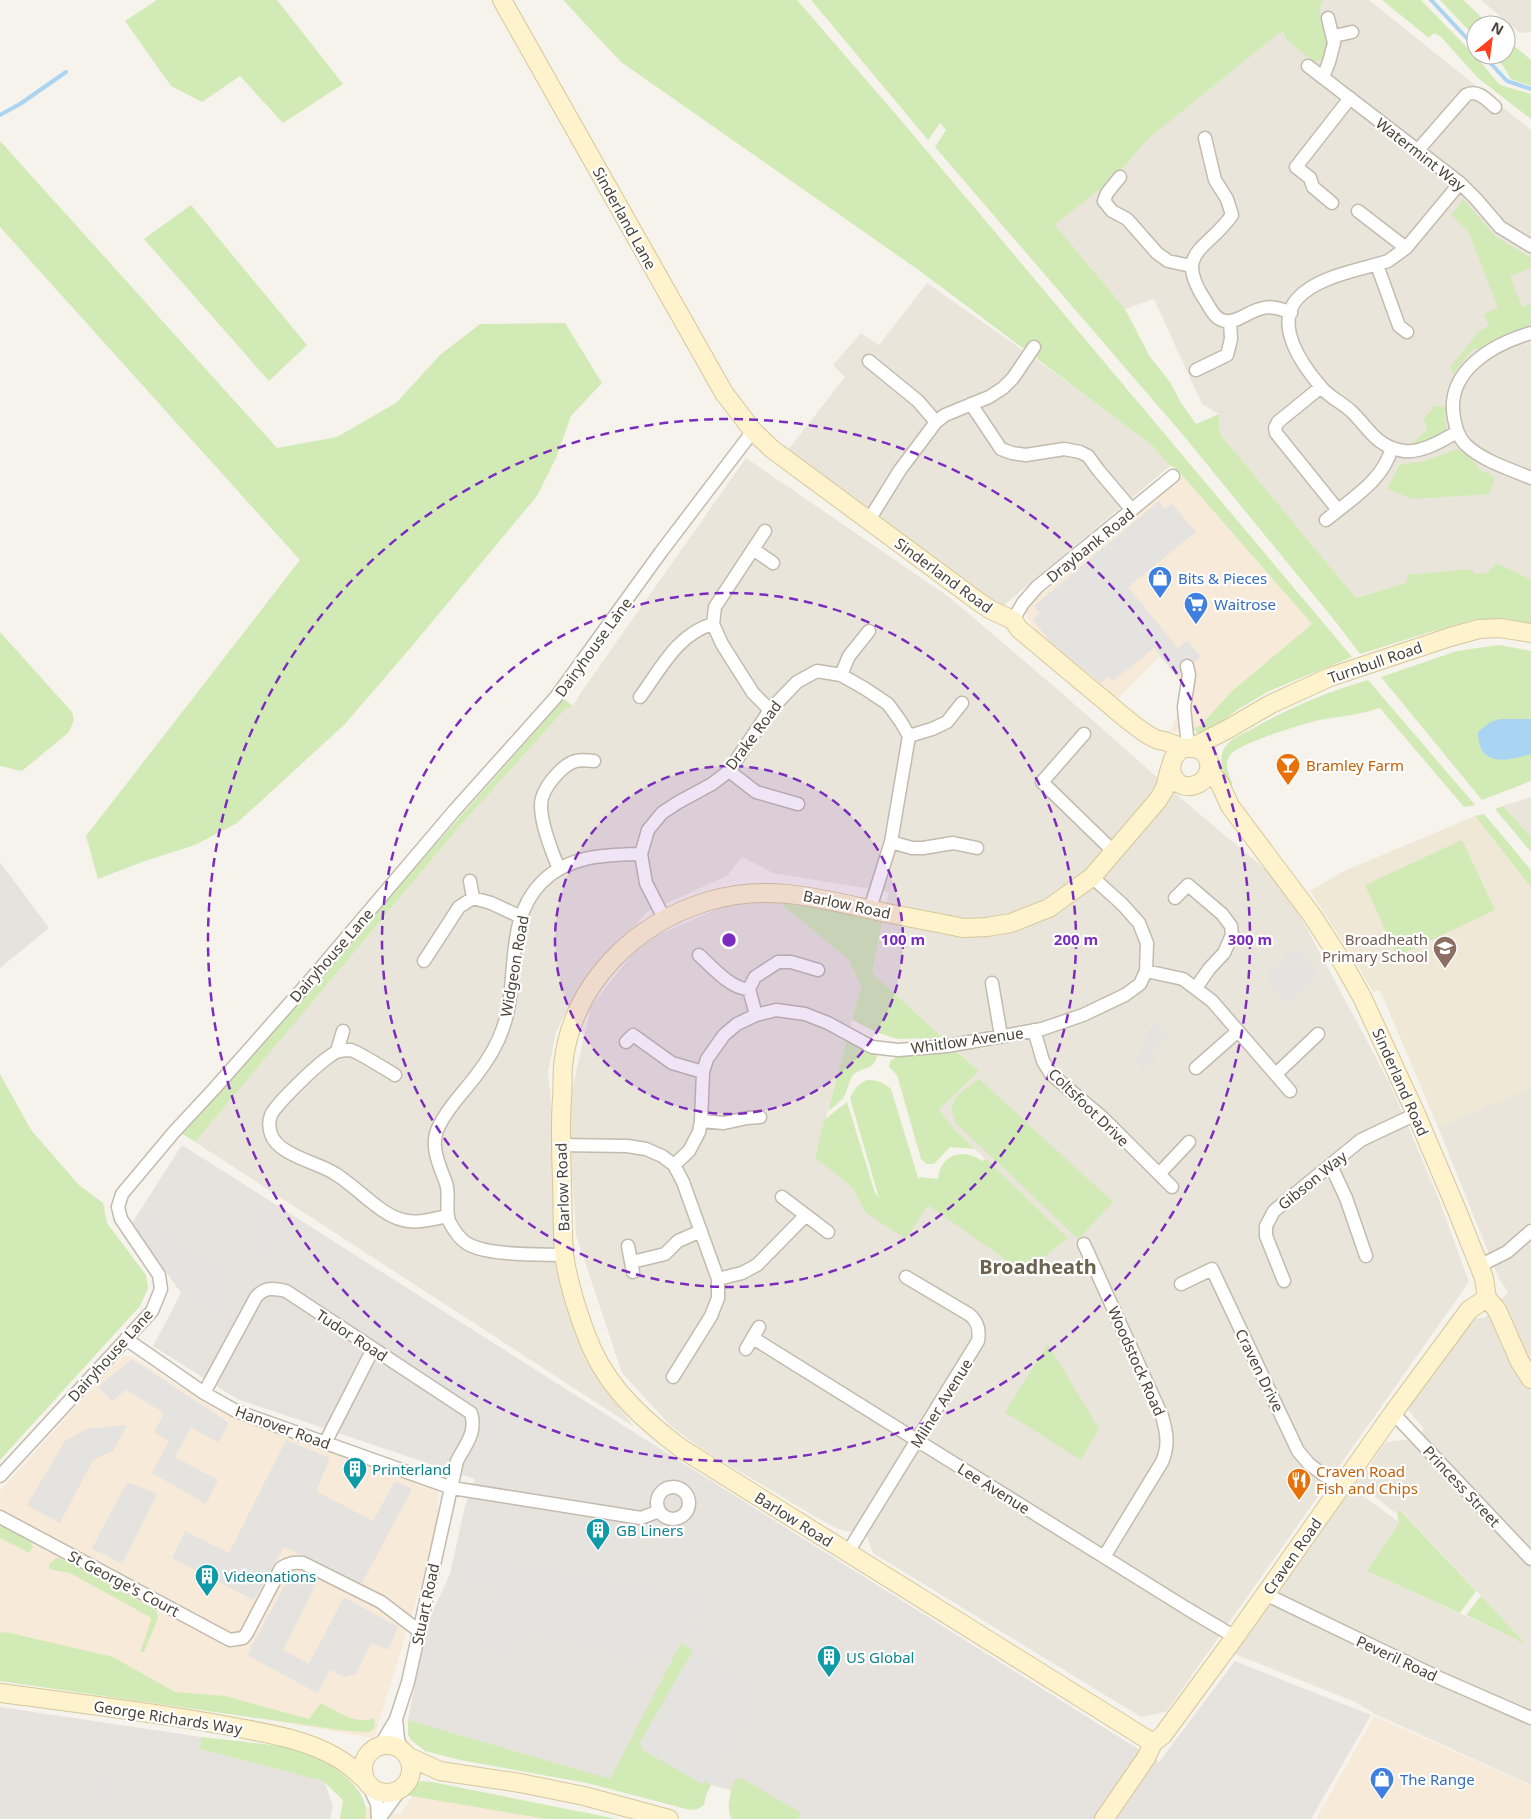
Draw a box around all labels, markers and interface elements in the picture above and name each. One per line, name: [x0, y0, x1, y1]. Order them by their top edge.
north arrow: [1466, 15, 1516, 65]
text: N: [1488, 17, 1507, 39]
street label: Watermint Way: [1372, 113, 1470, 195]
street label: Sinderland Lane: [589, 163, 661, 273]
street label: Draybank Road: [1042, 503, 1138, 587]
street label: Sinderland Road: [891, 533, 997, 617]
shop icon: Bits & Pieces: [1147, 565, 1173, 599]
place label: Bits & Pieces: [1178, 568, 1267, 588]
supermarket icon: Waitrose: [1183, 591, 1209, 625]
street label: Dairyhouse Lane: [550, 593, 636, 701]
place label: Waitrose: [1214, 594, 1276, 614]
street label: Turnbull Road: [1325, 637, 1425, 687]
street label: Drake Road: [720, 696, 786, 774]
bar icon: Bramley Farm: [1275, 752, 1301, 786]
place label: Bramley Farm: [1306, 755, 1404, 775]
street label: Barlow Road: [802, 885, 892, 923]
street label: Dairyhouse Lane: [285, 904, 377, 1006]
street label: Widgeon Road: [495, 914, 533, 1018]
text: 100 m: [881, 929, 925, 949]
text: 200 m: [1054, 929, 1098, 949]
text: 300 m: [1228, 929, 1272, 949]
place label: Broadheath Primary School: [1322, 929, 1428, 966]
centre of rings: [720, 931, 738, 949]
school or university icon: Broadheath Primary School: [1432, 935, 1458, 969]
street label: Whitlow Avenue: [909, 1022, 1025, 1058]
street label: Sinderland Road: [1368, 1025, 1434, 1139]
street label: Coltsfoot Drive: [1044, 1063, 1134, 1151]
street label: Barlow Road: [550, 1142, 574, 1232]
street label: Gibson Way: [1273, 1146, 1351, 1214]
district label: Broadheath: [979, 1253, 1097, 1280]
street label: Woodstock Road: [1104, 1303, 1170, 1419]
street label: Dairyhouse Lane: [63, 1304, 157, 1406]
street label: Tudor Road: [312, 1304, 392, 1366]
street label: Craven Drive: [1231, 1325, 1289, 1415]
street label: Milner Avenue: [906, 1355, 976, 1451]
street label: Hanover Road: [233, 1401, 333, 1453]
street label: Princess Street: [1419, 1441, 1505, 1531]
building icon: Printerland: [342, 1456, 368, 1490]
street label: Lee Avenue: [954, 1458, 1034, 1518]
place label: Printerland: [372, 1459, 451, 1479]
place label: Craven Road Fish and Chips: [1316, 1461, 1418, 1498]
restaurant icon: Craven Road Fish and Chips: [1286, 1467, 1312, 1501]
street label: Barlow Road: [751, 1487, 837, 1551]
street label: Craven Road: [1258, 1514, 1326, 1598]
building icon: GB Liners: [585, 1517, 611, 1551]
place label: GB Liners: [616, 1520, 683, 1540]
street label: St George's Court: [65, 1545, 184, 1621]
street label: Stuart Road: [407, 1561, 443, 1647]
building icon: Videonations: [194, 1563, 220, 1597]
place label: Videonations: [224, 1566, 316, 1586]
street label: Peveril Road: [1353, 1631, 1441, 1685]
building icon: US Global: [816, 1644, 842, 1678]
place label: US Global: [846, 1647, 914, 1667]
street label: George Richards Way: [92, 1695, 244, 1739]
shop icon: The Range: [1369, 1766, 1395, 1800]
place label: The Range: [1400, 1769, 1475, 1789]

